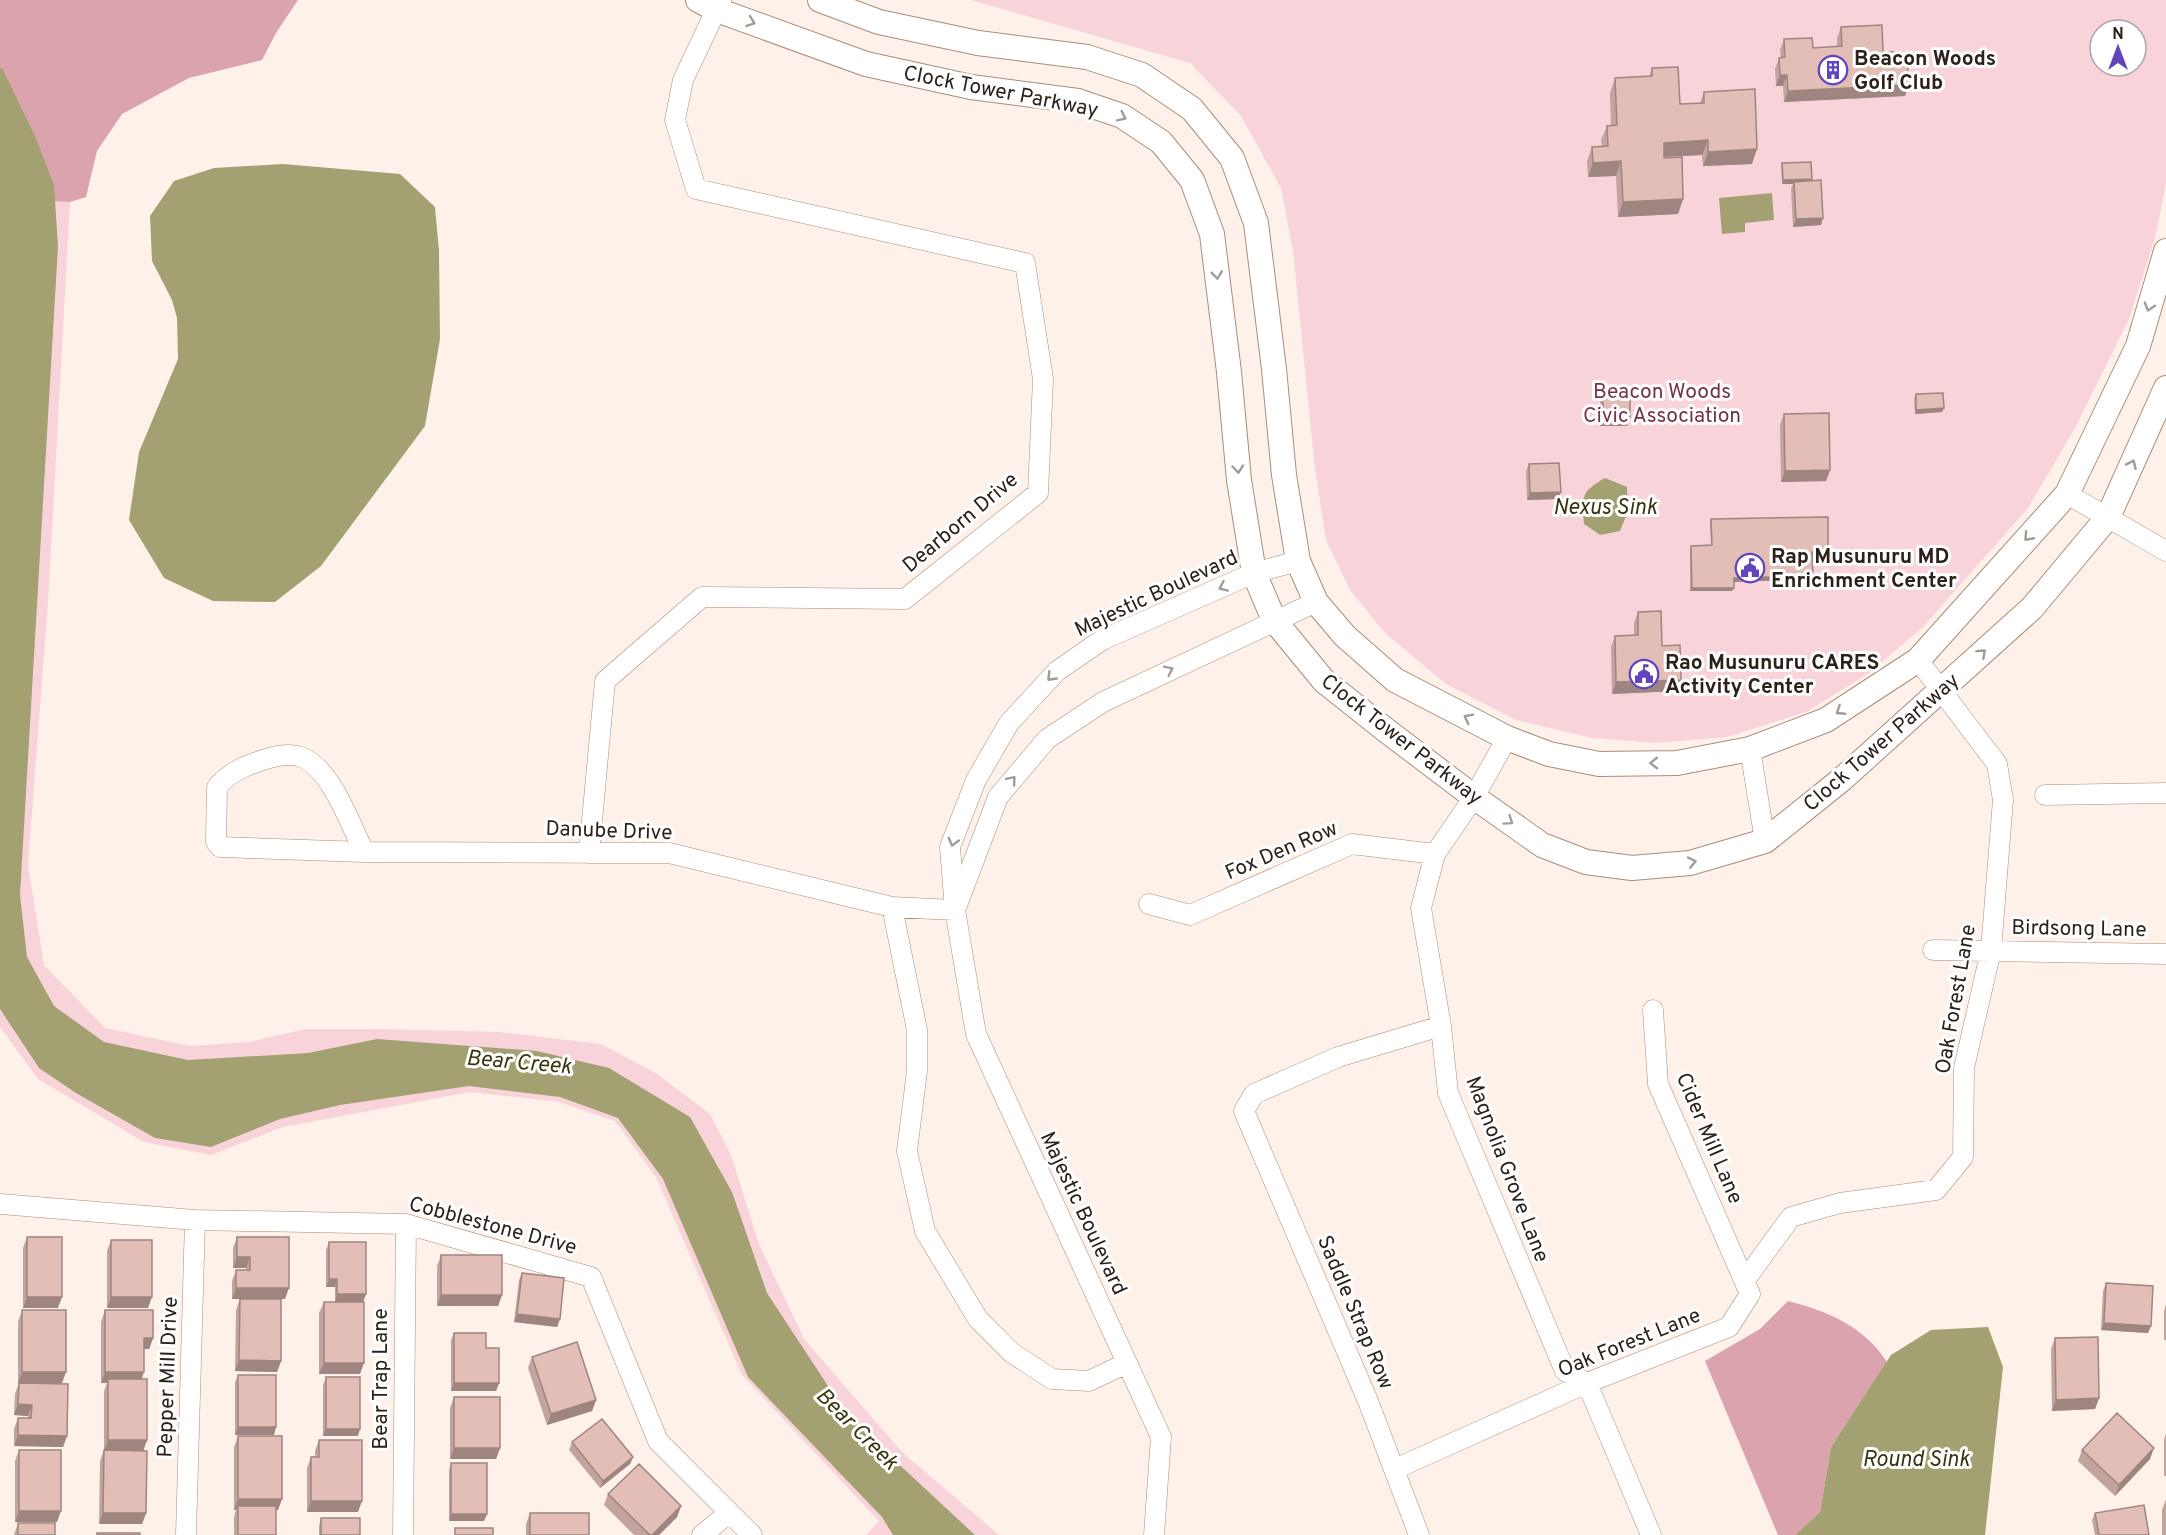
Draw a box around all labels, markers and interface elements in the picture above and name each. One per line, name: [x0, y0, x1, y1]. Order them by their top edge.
one-way arrow: [746, 15, 756, 28]
north arrow: [2088, 18, 2148, 78]
text: N: [2112, 25, 2124, 45]
place label: Beacon Woods Golf Club: [1854, 46, 1996, 97]
building icon: Beacon Woods Golf Club: [1817, 54, 1849, 86]
street label: Clock Tower Parkway: [901, 60, 1101, 125]
one-way arrow: [1115, 110, 1126, 121]
one-way arrow: [1210, 271, 1223, 280]
one-way arrow: [2144, 301, 2156, 312]
park label: Beacon Woods Civic Association: [1583, 379, 1741, 430]
one-way arrow: [2124, 459, 2136, 470]
one-way arrow: [1231, 464, 1244, 473]
street label: Dearborn Drive: [898, 467, 1024, 579]
water label: Nexus Sink: [1553, 495, 1658, 522]
one-way arrow: [2024, 530, 2035, 541]
place label: Rap Musunuru MD Enrichment Center: [1771, 544, 1957, 595]
street label: Majestic Boulevard: [1071, 545, 1243, 644]
public building icon: Rap Musunuru MD Enrichment Center: [1734, 552, 1766, 584]
one-way arrow: [1218, 580, 1229, 592]
one-way arrow: [1975, 649, 1986, 660]
place label: Rao Musunuru CARES Activity Center: [1665, 650, 1879, 701]
public building icon: Rao Musunuru CARES Activity Center: [1628, 658, 1660, 690]
one-way arrow: [1163, 666, 1174, 678]
street label: Clock Tower Parkway: [1798, 668, 1966, 818]
street label: Clock Tower Parkway: [1315, 669, 1487, 812]
one-way arrow: [1047, 671, 1058, 681]
one-way arrow: [1836, 703, 1846, 715]
one-way arrow: [1464, 713, 1475, 725]
one-way arrow: [1650, 757, 1659, 770]
one-way arrow: [1005, 776, 1016, 787]
one-way arrow: [1502, 814, 1513, 825]
street label: Danube Drive: [545, 816, 673, 847]
street label: Fox Den Row: [1221, 816, 1342, 887]
one-way arrow: [948, 837, 961, 847]
one-way arrow: [1687, 856, 1697, 869]
street label: Birdsong Lane: [2011, 915, 2147, 944]
street label: Oak Forest Lane: [1930, 922, 1983, 1076]
water label: Bear Creek: [465, 1045, 573, 1082]
street label: Cider Mill Lane: [1669, 1069, 1748, 1208]
street label: Magnolia Grove Lane: [1459, 1073, 1555, 1266]
street label: Majestic Boulevard: [1033, 1128, 1132, 1300]
street label: Cobblestone Drive: [406, 1191, 580, 1262]
street label: Saddle Strap Row: [1310, 1232, 1399, 1394]
street label: Pepper Mill Drive: [152, 1296, 185, 1458]
street label: Oak Forest Lane: [1554, 1302, 1705, 1384]
street label: Bear Trap Lane: [368, 1308, 395, 1450]
water label: Bear Creek: [809, 1383, 904, 1477]
water label: Round Sink: [1862, 1447, 1971, 1474]

